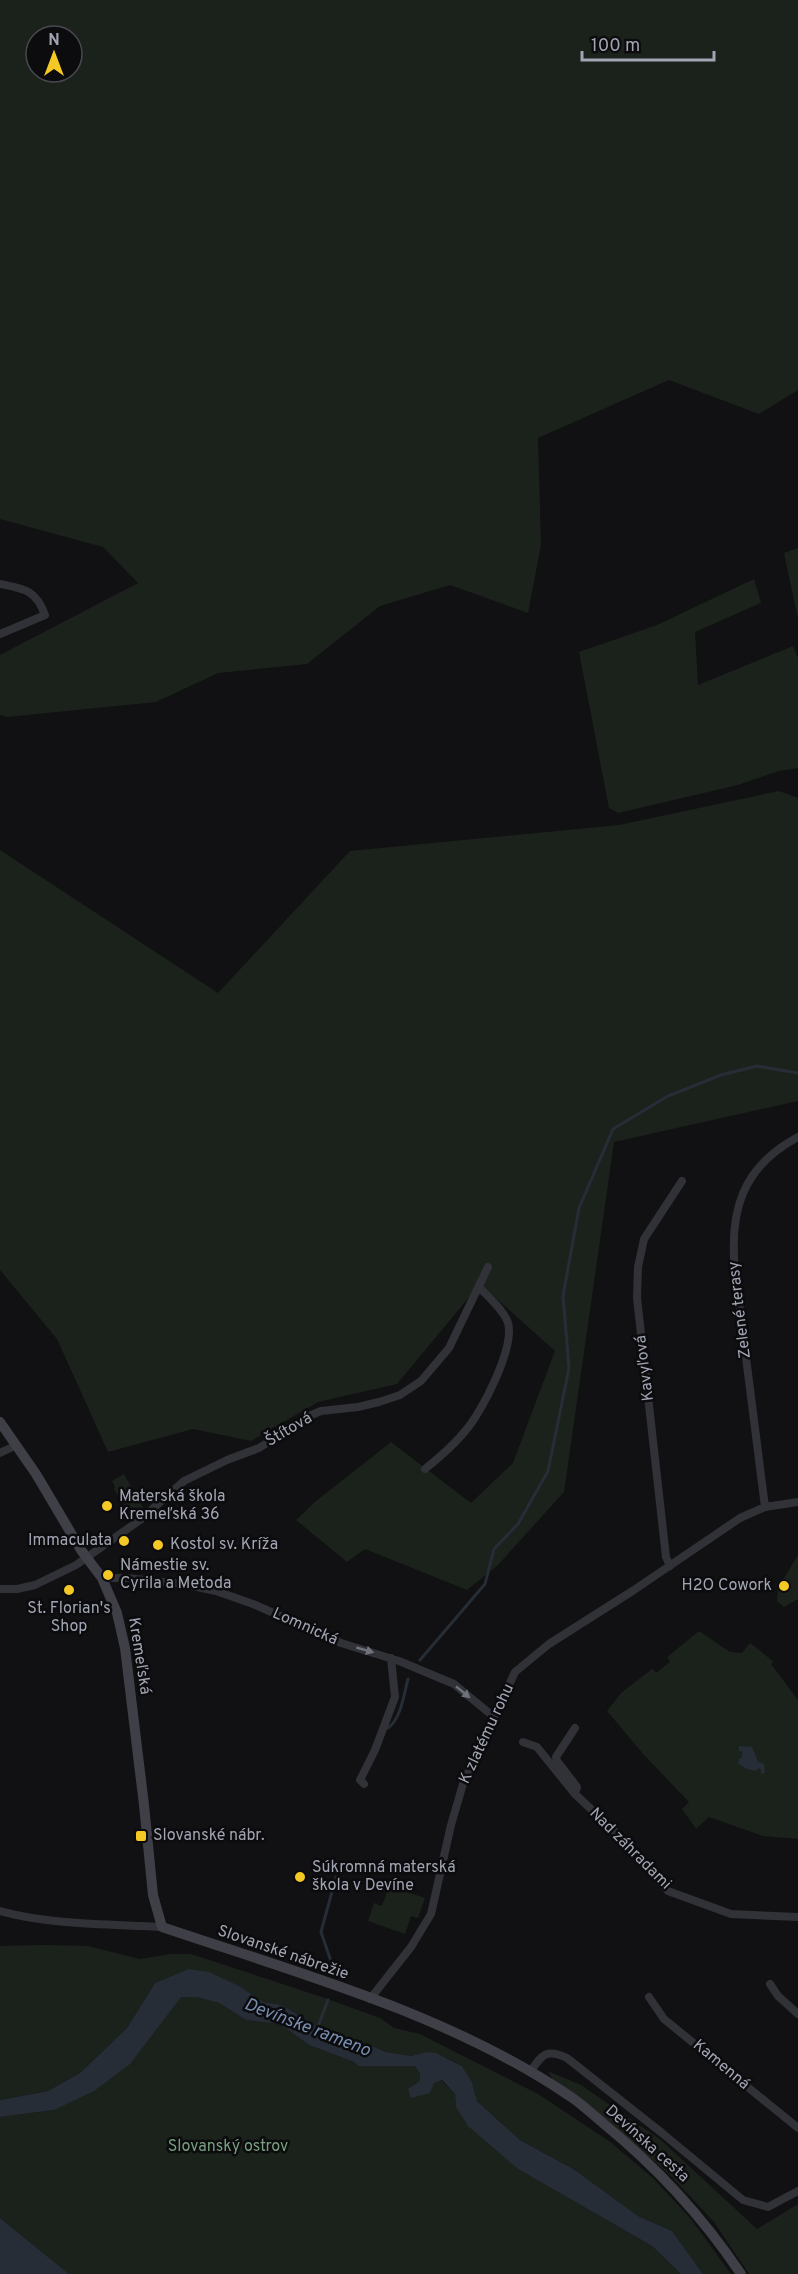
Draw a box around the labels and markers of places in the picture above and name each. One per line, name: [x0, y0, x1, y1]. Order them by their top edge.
place label: Materská škola Kremeľská 36: [119, 1487, 226, 1525]
marker: Materská škola Kremeľská 36: [100, 1499, 114, 1513]
place label: Immaculata: [28, 1531, 112, 1551]
marker: Immaculata: [117, 1534, 131, 1548]
place label: Kostol sv. Kríža: [170, 1535, 278, 1555]
marker: Kostol sv. Kríža: [151, 1538, 165, 1552]
place label: Námestie sv. Cyrila a Metoda: [120, 1556, 231, 1594]
marker: Námestie sv. Cyrila a Metoda: [101, 1568, 115, 1582]
place label: H2O Cowork: [682, 1576, 772, 1596]
marker: H2O Cowork: [777, 1579, 791, 1593]
marker: St. Florian's Shop: [62, 1583, 76, 1597]
place label: St. Florian's Shop: [27, 1599, 111, 1637]
place label: Slovanské nábr.: [153, 1826, 265, 1846]
marker: Slovanské nábr.: [134, 1829, 148, 1843]
place label: Súkromná materská škola v Devíne: [312, 1858, 456, 1896]
marker: Súkromná materská škola v Devíne: [293, 1870, 307, 1884]

